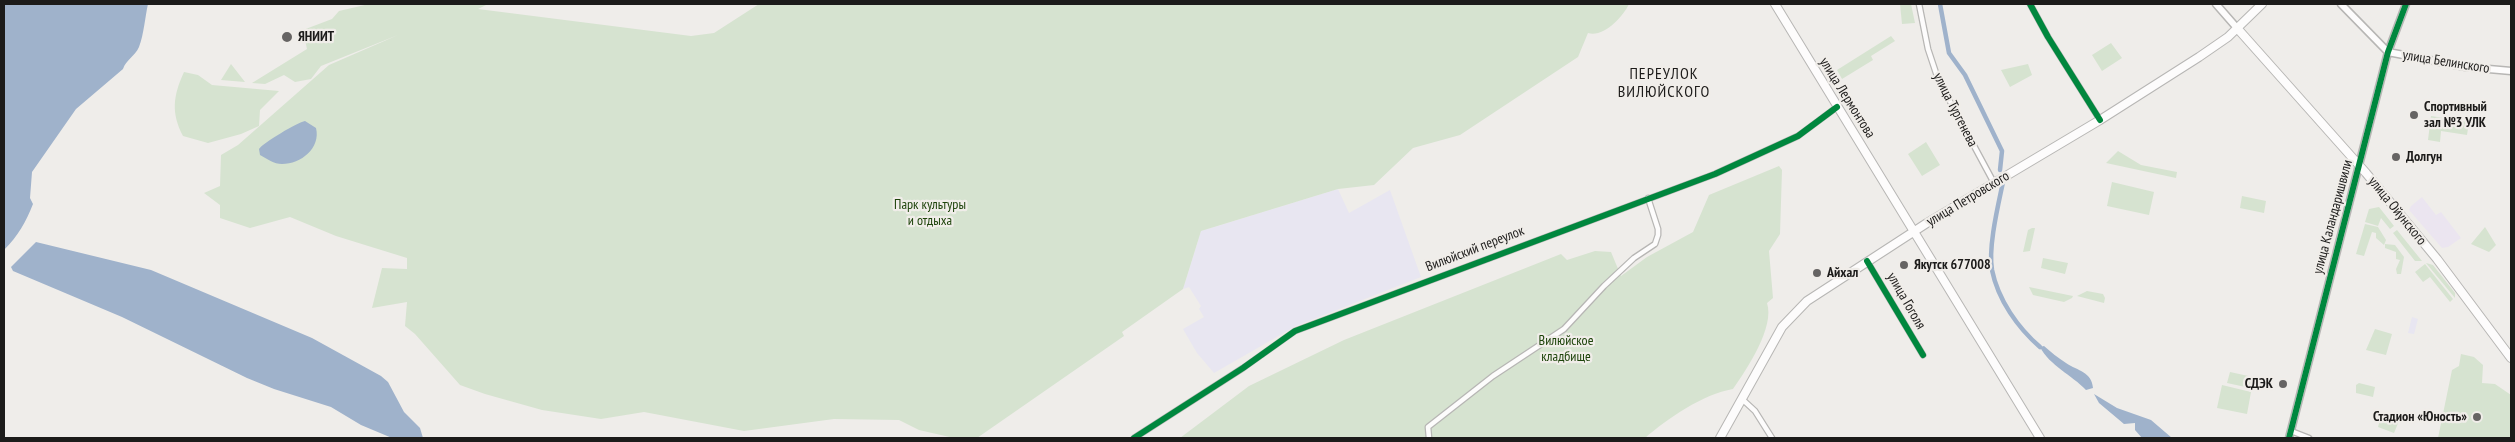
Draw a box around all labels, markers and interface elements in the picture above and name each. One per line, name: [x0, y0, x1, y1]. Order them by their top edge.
place label: ЯНИИТ: [298, 29, 334, 45]
marker: ЯНИИТ: [280, 30, 294, 44]
street label: улица Белинского: [2401, 47, 2491, 77]
street label: улица Лермонтова: [1816, 55, 1878, 141]
district label: ПЕРЕУЛОК ВИЛЮЙСКОГО: [1617, 64, 1711, 102]
street label: улица Тургенева: [1929, 70, 1981, 150]
place label: Спортивный зал №3 УЛК: [2424, 99, 2487, 132]
marker: Спортивный зал №3 УЛК: [2408, 109, 2420, 121]
place label: Долгун: [2406, 149, 2442, 165]
marker: Долгун: [2390, 151, 2402, 163]
street label: улица Каландаришвили: [2310, 158, 2356, 276]
street label: улица Петровского: [1924, 168, 2012, 230]
street label: улица Ойунского: [2364, 173, 2430, 249]
park label: Парк культуры и отдыха: [894, 197, 966, 230]
street label: Вилюйский переулок: [1423, 223, 1527, 275]
place label: Якутск 677008: [1914, 257, 1991, 273]
marker: Якутск 677008: [1898, 259, 1910, 271]
place label: Айхал: [1827, 265, 1858, 281]
marker: Айхал: [1811, 267, 1823, 279]
street label: улица Гоголя: [1883, 270, 1929, 332]
park label: Вилюйское кладбище: [1539, 333, 1593, 366]
place label: СДЭК: [2245, 376, 2273, 392]
marker: СДЭК: [2277, 378, 2289, 390]
place label: Стадион «Юность»: [2373, 409, 2467, 425]
marker: Стадион «Юность»: [2471, 411, 2483, 423]

